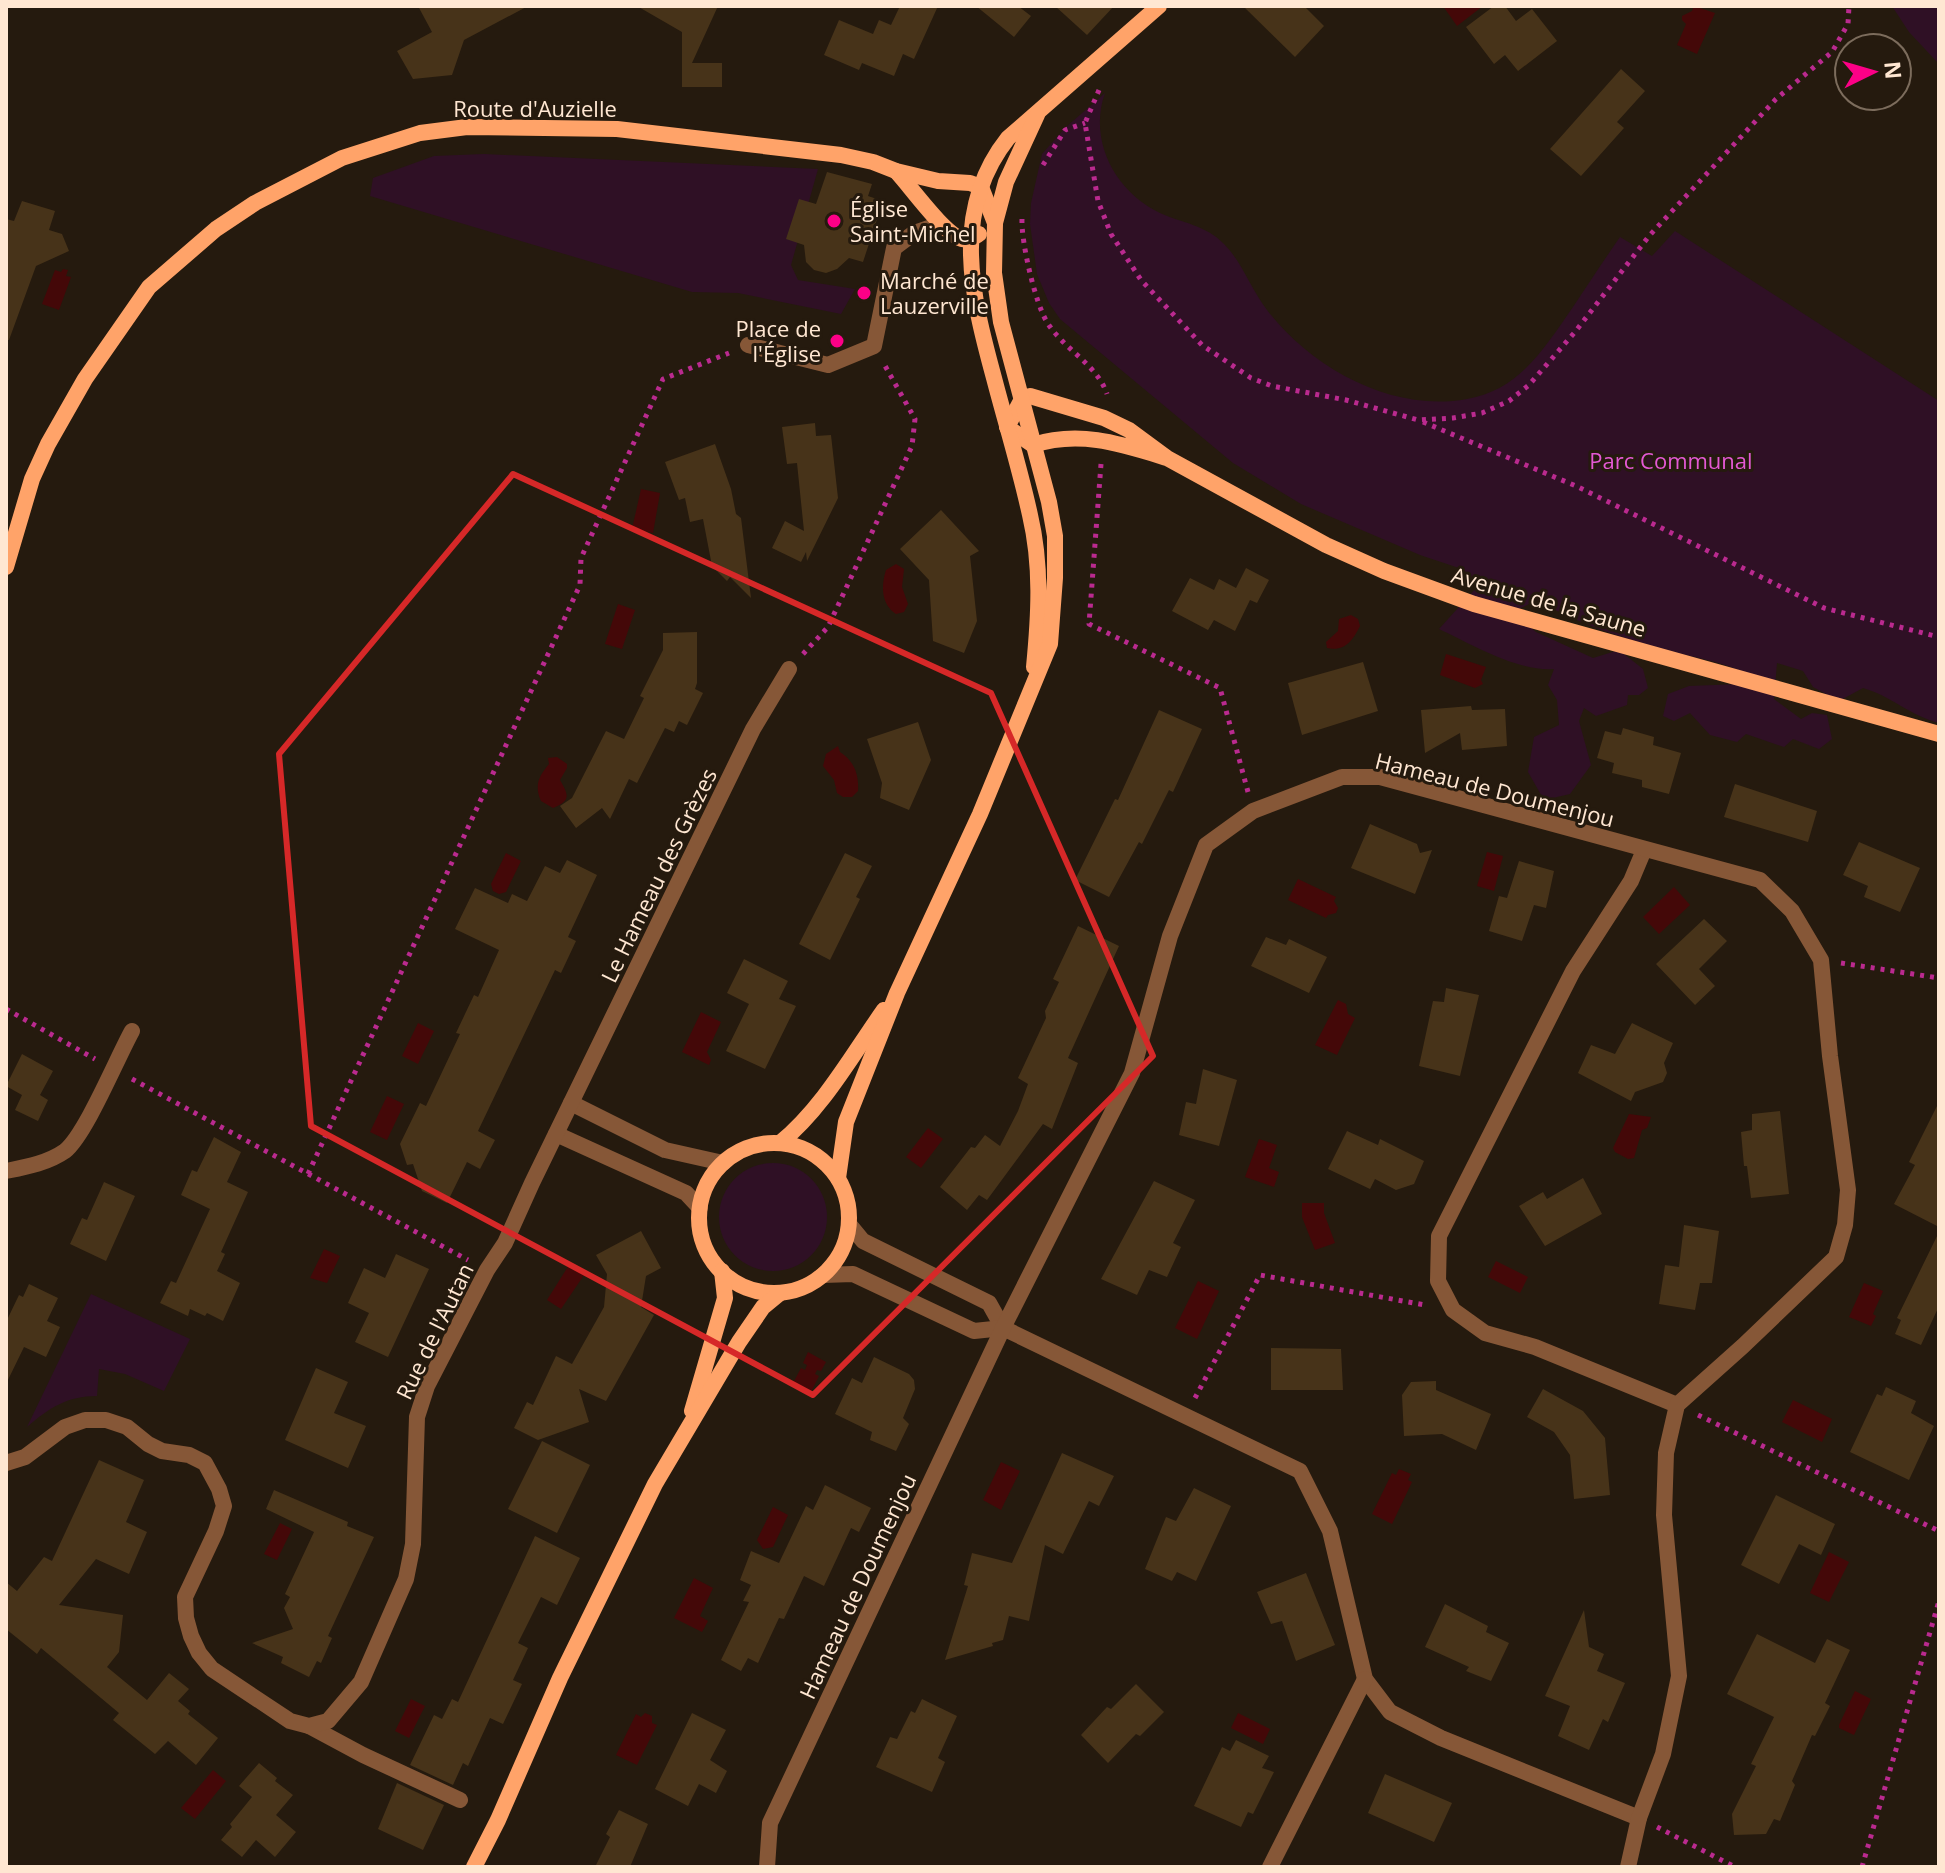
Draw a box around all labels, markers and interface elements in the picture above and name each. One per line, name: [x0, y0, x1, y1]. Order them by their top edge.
north arrow: [1833, 32, 1913, 112]
text: N: [1878, 60, 1910, 80]
street label: Route d'Auzielle: [453, 93, 617, 123]
place label: Église Saint-Michel: [850, 193, 976, 248]
marker: Église Saint-Michel: [825, 212, 843, 230]
place label: Marché de Lauzerville: [880, 265, 989, 320]
marker: Marché de Lauzerville: [855, 284, 873, 302]
place label: Place de l'Église: [736, 313, 821, 368]
marker: Place de l'Église: [828, 332, 846, 350]
park label: Parc Communal: [1589, 445, 1753, 475]
street label: Avenue de la Saune: [1448, 559, 1650, 643]
street label: Hameau de Doumenjou: [1372, 745, 1618, 833]
street label: Le Hameau des Grèzes: [593, 763, 723, 987]
street label: Rue de l'Autan: [388, 1258, 480, 1404]
street label: Hameau de Doumenjou: [792, 1468, 922, 1704]

